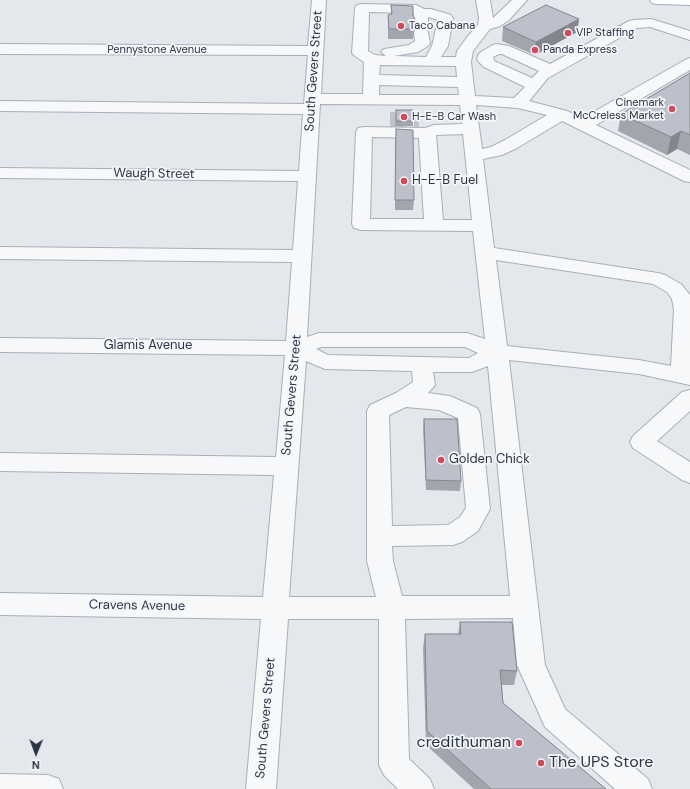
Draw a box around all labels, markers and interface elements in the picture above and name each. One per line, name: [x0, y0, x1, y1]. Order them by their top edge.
street label: South Gevers Street: [302, 10, 326, 132]
place label: Taco Cabana: [409, 19, 475, 33]
marker: Taco Cabana: [396, 21, 406, 31]
place label: VIP Staffing: [576, 26, 634, 40]
marker: VIP Staffing: [563, 28, 573, 38]
street label: Pennystone Avenue: [107, 43, 207, 57]
place label: Panda Express: [543, 43, 617, 57]
marker: Panda Express: [530, 45, 540, 55]
place label: Cinemark McCreless Market: [573, 96, 664, 122]
marker: Cinemark McCreless Market: [667, 104, 677, 114]
place label: H-E-B Car Wash: [412, 110, 496, 124]
marker: H-E-B Car Wash: [399, 112, 409, 122]
street label: Waugh Street: [113, 165, 195, 183]
place label: H-E-B Fuel: [412, 173, 478, 189]
marker: H-E-B Fuel: [399, 176, 409, 186]
street label: South Gevers Street: [279, 334, 305, 456]
street label: Glamis Avenue: [104, 338, 192, 354]
place label: Golden Chick: [449, 452, 530, 468]
marker: Golden Chick: [436, 455, 446, 465]
street label: Cravens Avenue: [89, 597, 185, 615]
street label: South Gevers Street: [253, 657, 279, 779]
north arrow: [16, 733, 56, 773]
place label: credithuman: [416, 733, 511, 753]
marker: credithuman: [514, 738, 524, 748]
place label: The UPS Store: [549, 753, 653, 773]
text: N: [32, 758, 40, 772]
marker: The UPS Store: [536, 758, 546, 768]

